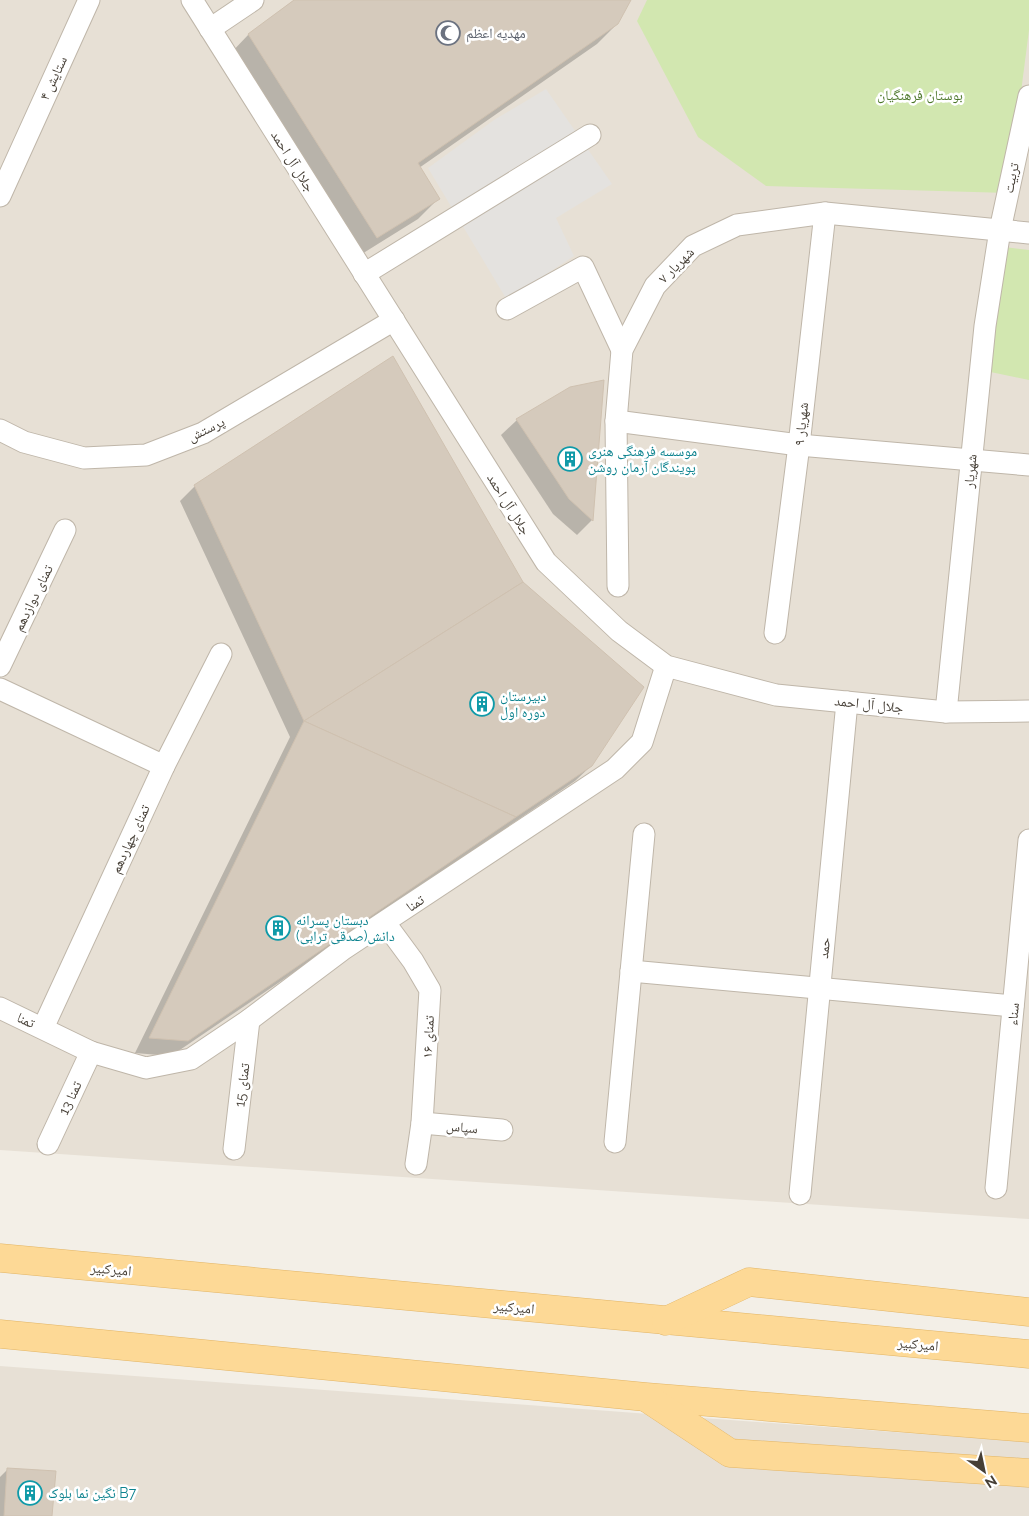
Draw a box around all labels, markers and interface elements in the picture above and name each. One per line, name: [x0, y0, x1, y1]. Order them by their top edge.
mosque icon: مهدیه اعظم: [435, 20, 461, 46]
place label: مهدیه اعظم: [466, 25, 526, 43]
street label: ستایش ۴: [36, 53, 71, 103]
park label: بوستان فرهنگیان: [877, 87, 963, 104]
street label: جلال آل احمد: [267, 127, 318, 195]
street label: تربیت: [1000, 161, 1023, 195]
street label: شهریار ۷: [655, 244, 698, 287]
street label: شهریار ۹: [791, 401, 812, 447]
street label: پرستش: [185, 413, 228, 446]
place label: موسسه فرهنگی هنری پویندگان آرمان روشن: [588, 443, 697, 476]
building icon: موسسه فرهنگی هنری پویندگان آرمان روشن: [557, 446, 583, 472]
street label: شهریار: [960, 453, 981, 490]
street label: جلال آل احمد: [483, 470, 534, 538]
street label: تمنای دوازدهم: [10, 562, 58, 635]
place label: دبیرستان دوره اول: [500, 688, 547, 721]
building icon: دبیرستان دوره اول: [469, 691, 495, 717]
street label: جلال آل احمد: [834, 692, 904, 717]
street label: تمنای چهاردهم: [107, 802, 155, 877]
street label: تمنا: [403, 891, 427, 915]
place label: دبستان پسرانه دانش(صدقی ترابی): [296, 912, 395, 945]
building icon: دبستان پسرانه دانش(صدقی ترابی): [265, 915, 291, 941]
street label: حمد: [815, 937, 833, 959]
street label: سناء: [1004, 1002, 1022, 1026]
street label: تمنا: [14, 1009, 38, 1031]
street label: تمنای ۱۶: [419, 1015, 438, 1059]
street label: تمنای 15: [231, 1062, 254, 1108]
street label: تمنا 13: [55, 1078, 85, 1117]
street label: سپاس: [445, 1118, 479, 1137]
street label: امیرکبیر: [89, 1259, 132, 1280]
street label: امیرکبیر: [492, 1297, 535, 1318]
street label: امیرکبیر: [896, 1334, 939, 1355]
north arrow: [959, 1446, 1009, 1496]
text: N: [982, 1472, 1000, 1492]
building icon: نگین نما بلوک B7: [17, 1480, 43, 1506]
place label: نگین نما بلوک B7: [48, 1485, 137, 1502]

